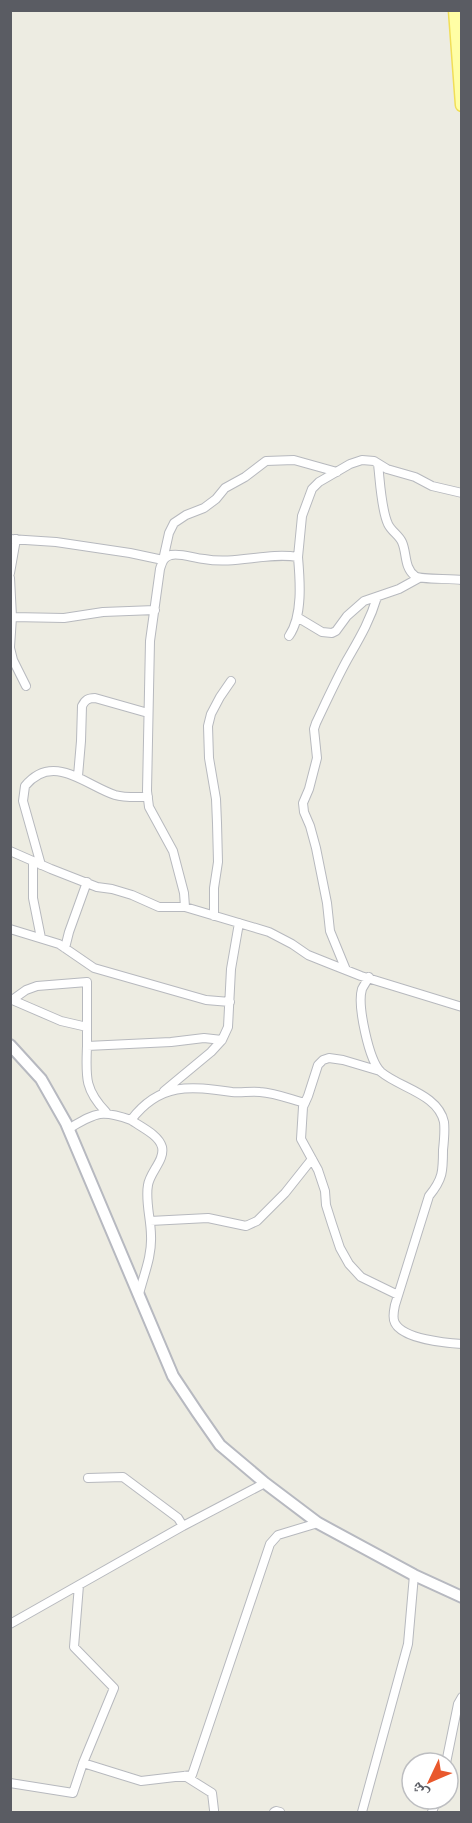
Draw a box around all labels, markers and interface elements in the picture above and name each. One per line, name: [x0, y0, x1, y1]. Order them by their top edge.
north arrow: [400, 1751, 460, 1811]
text: ش: [407, 1778, 432, 1804]

